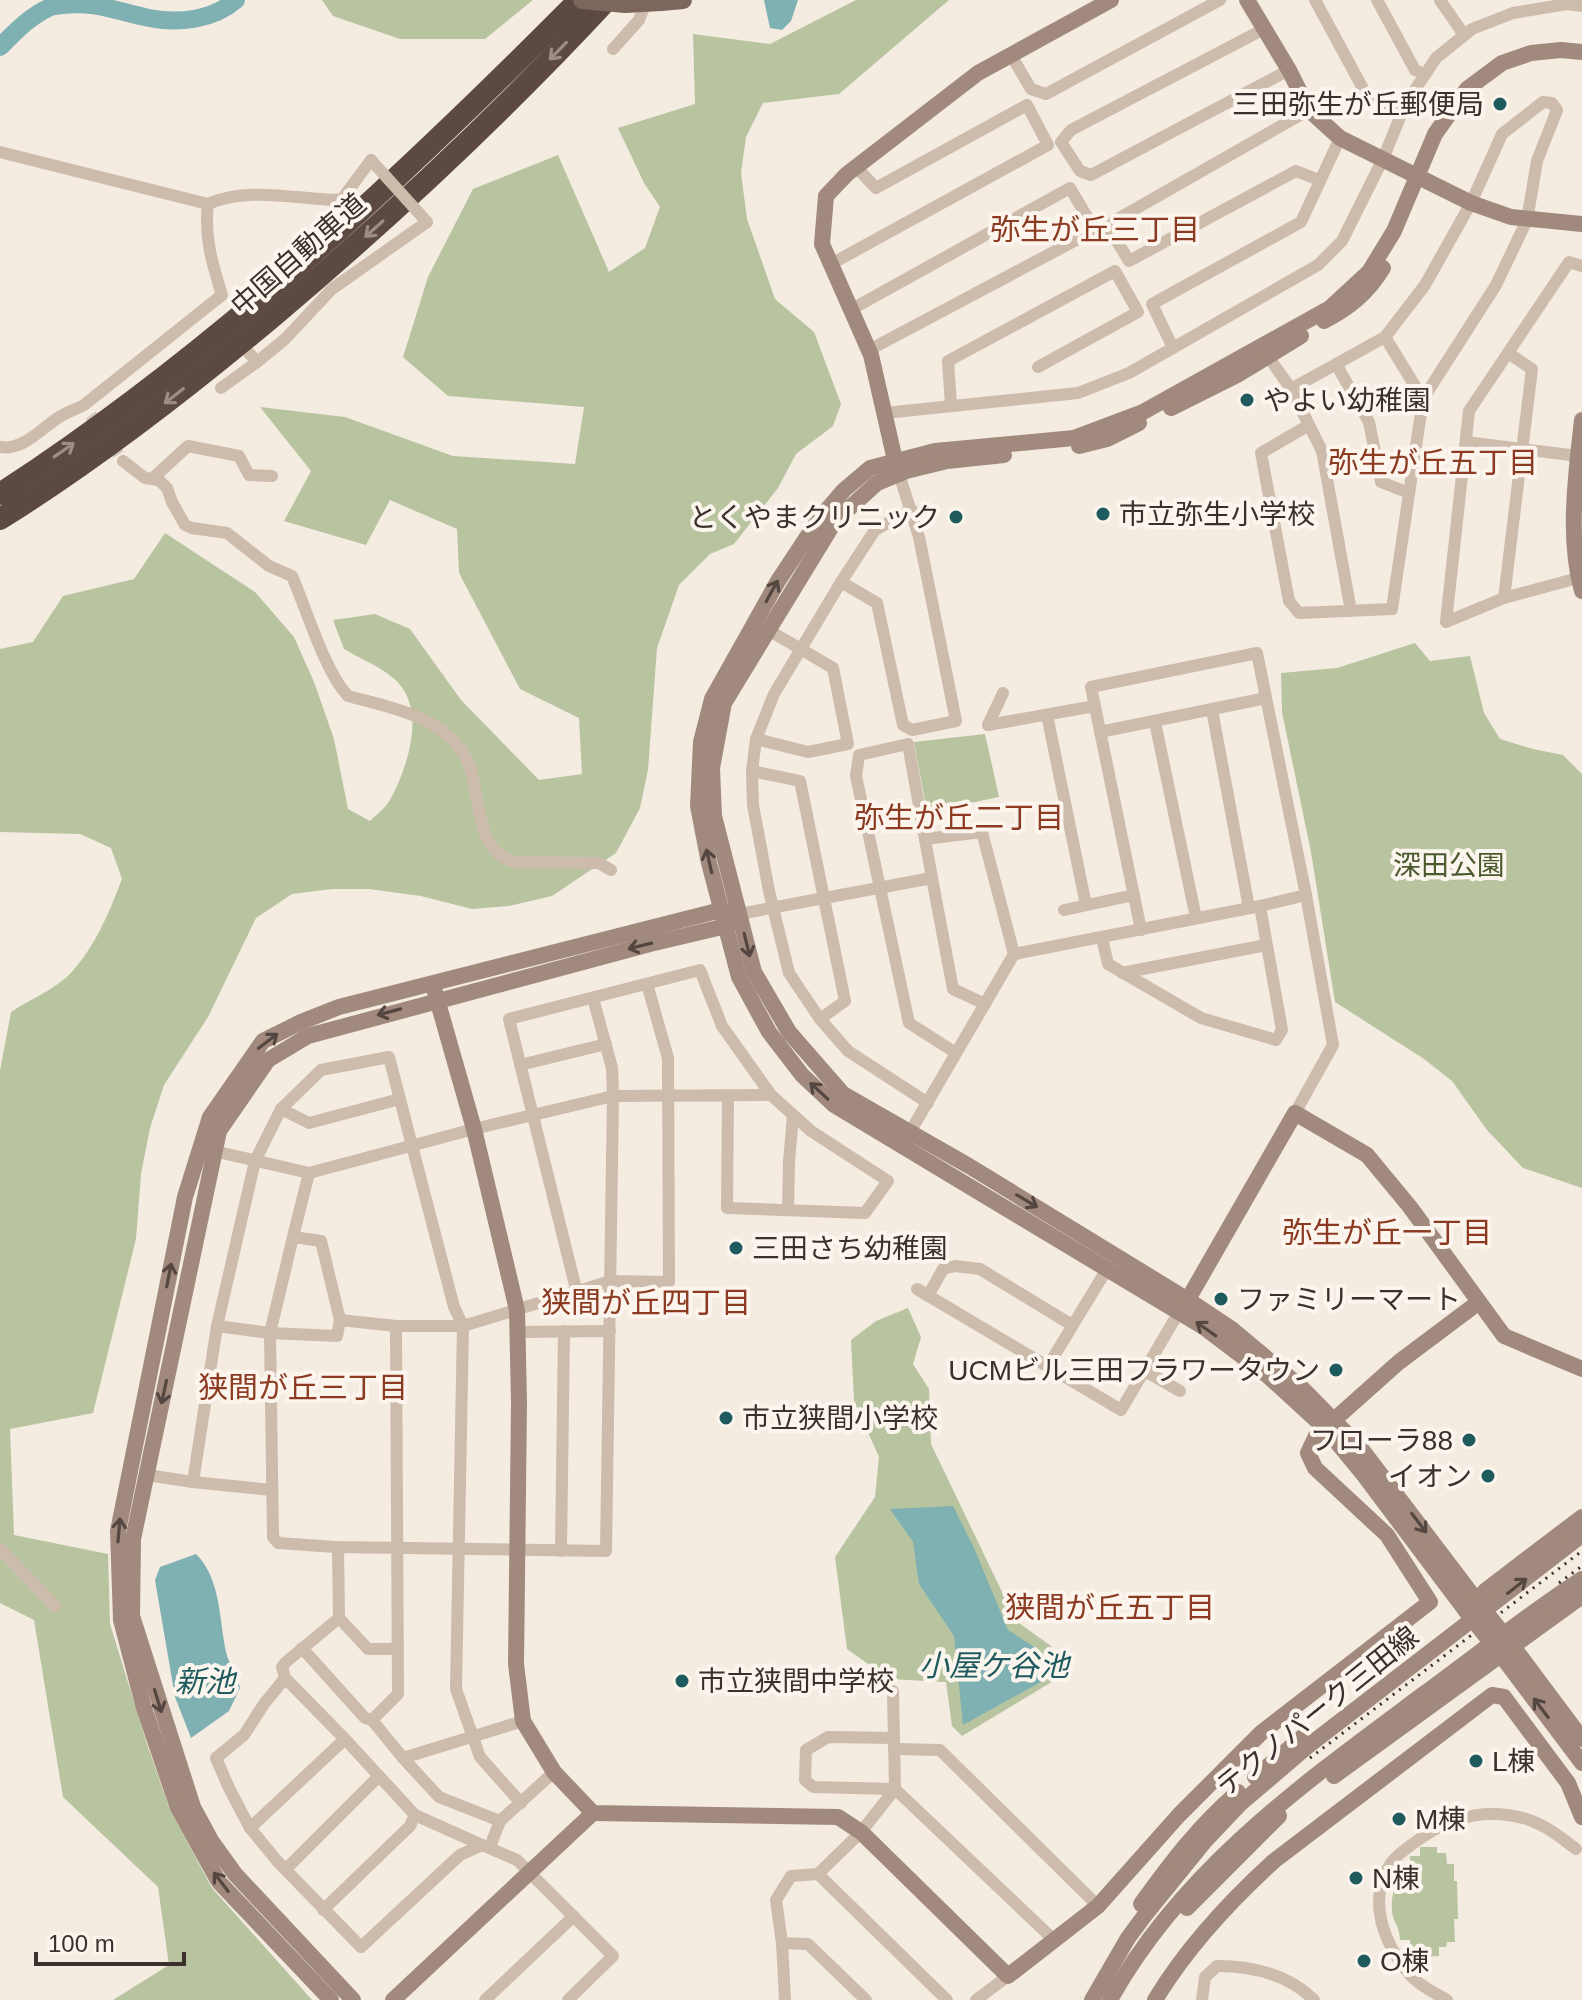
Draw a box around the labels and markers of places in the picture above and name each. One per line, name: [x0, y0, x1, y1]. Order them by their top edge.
place label: 三田弥生が丘郵便局: [1232, 89, 1484, 120]
marker: 三田弥生が丘郵便局: [1491, 95, 1509, 113]
place label: やよい幼稚園: [1263, 385, 1431, 416]
marker: やよい幼稚園: [1238, 391, 1256, 409]
place label: 市立弥生小学校: [1119, 499, 1315, 530]
place label: とくやまクリニック: [689, 502, 940, 533]
marker: 市立弥生小学校: [1094, 505, 1112, 523]
marker: とくやまクリニック: [947, 508, 965, 526]
place label: 三田さち幼稚園: [752, 1233, 948, 1264]
marker: 三田さち幼稚園: [727, 1239, 745, 1257]
place label: ファミリーマート: [1237, 1284, 1461, 1315]
marker: ファミリーマート: [1212, 1290, 1230, 1308]
place label: UCMビル三田フラワータウン: [948, 1355, 1320, 1386]
marker: UCMビル三田フラワータウン: [1327, 1361, 1345, 1379]
place label: 市立狭間小学校: [742, 1403, 938, 1434]
marker: 市立狭間小学校: [717, 1409, 735, 1427]
place label: フローラ88: [1310, 1425, 1453, 1456]
marker: フローラ88: [1460, 1431, 1478, 1449]
place label: イオン: [1388, 1461, 1472, 1492]
marker: イオン: [1479, 1467, 1497, 1485]
place label: 市立狭間中学校: [698, 1666, 894, 1697]
marker: 市立狭間中学校: [673, 1672, 691, 1690]
place label: L棟: [1492, 1746, 1536, 1777]
marker: L棟: [1467, 1752, 1485, 1770]
place label: M棟: [1415, 1804, 1466, 1835]
marker: M棟: [1390, 1810, 1408, 1828]
place label: N棟: [1372, 1863, 1420, 1894]
marker: N棟: [1347, 1869, 1365, 1887]
place label: O棟: [1380, 1946, 1430, 1977]
marker: O棟: [1355, 1952, 1373, 1970]

